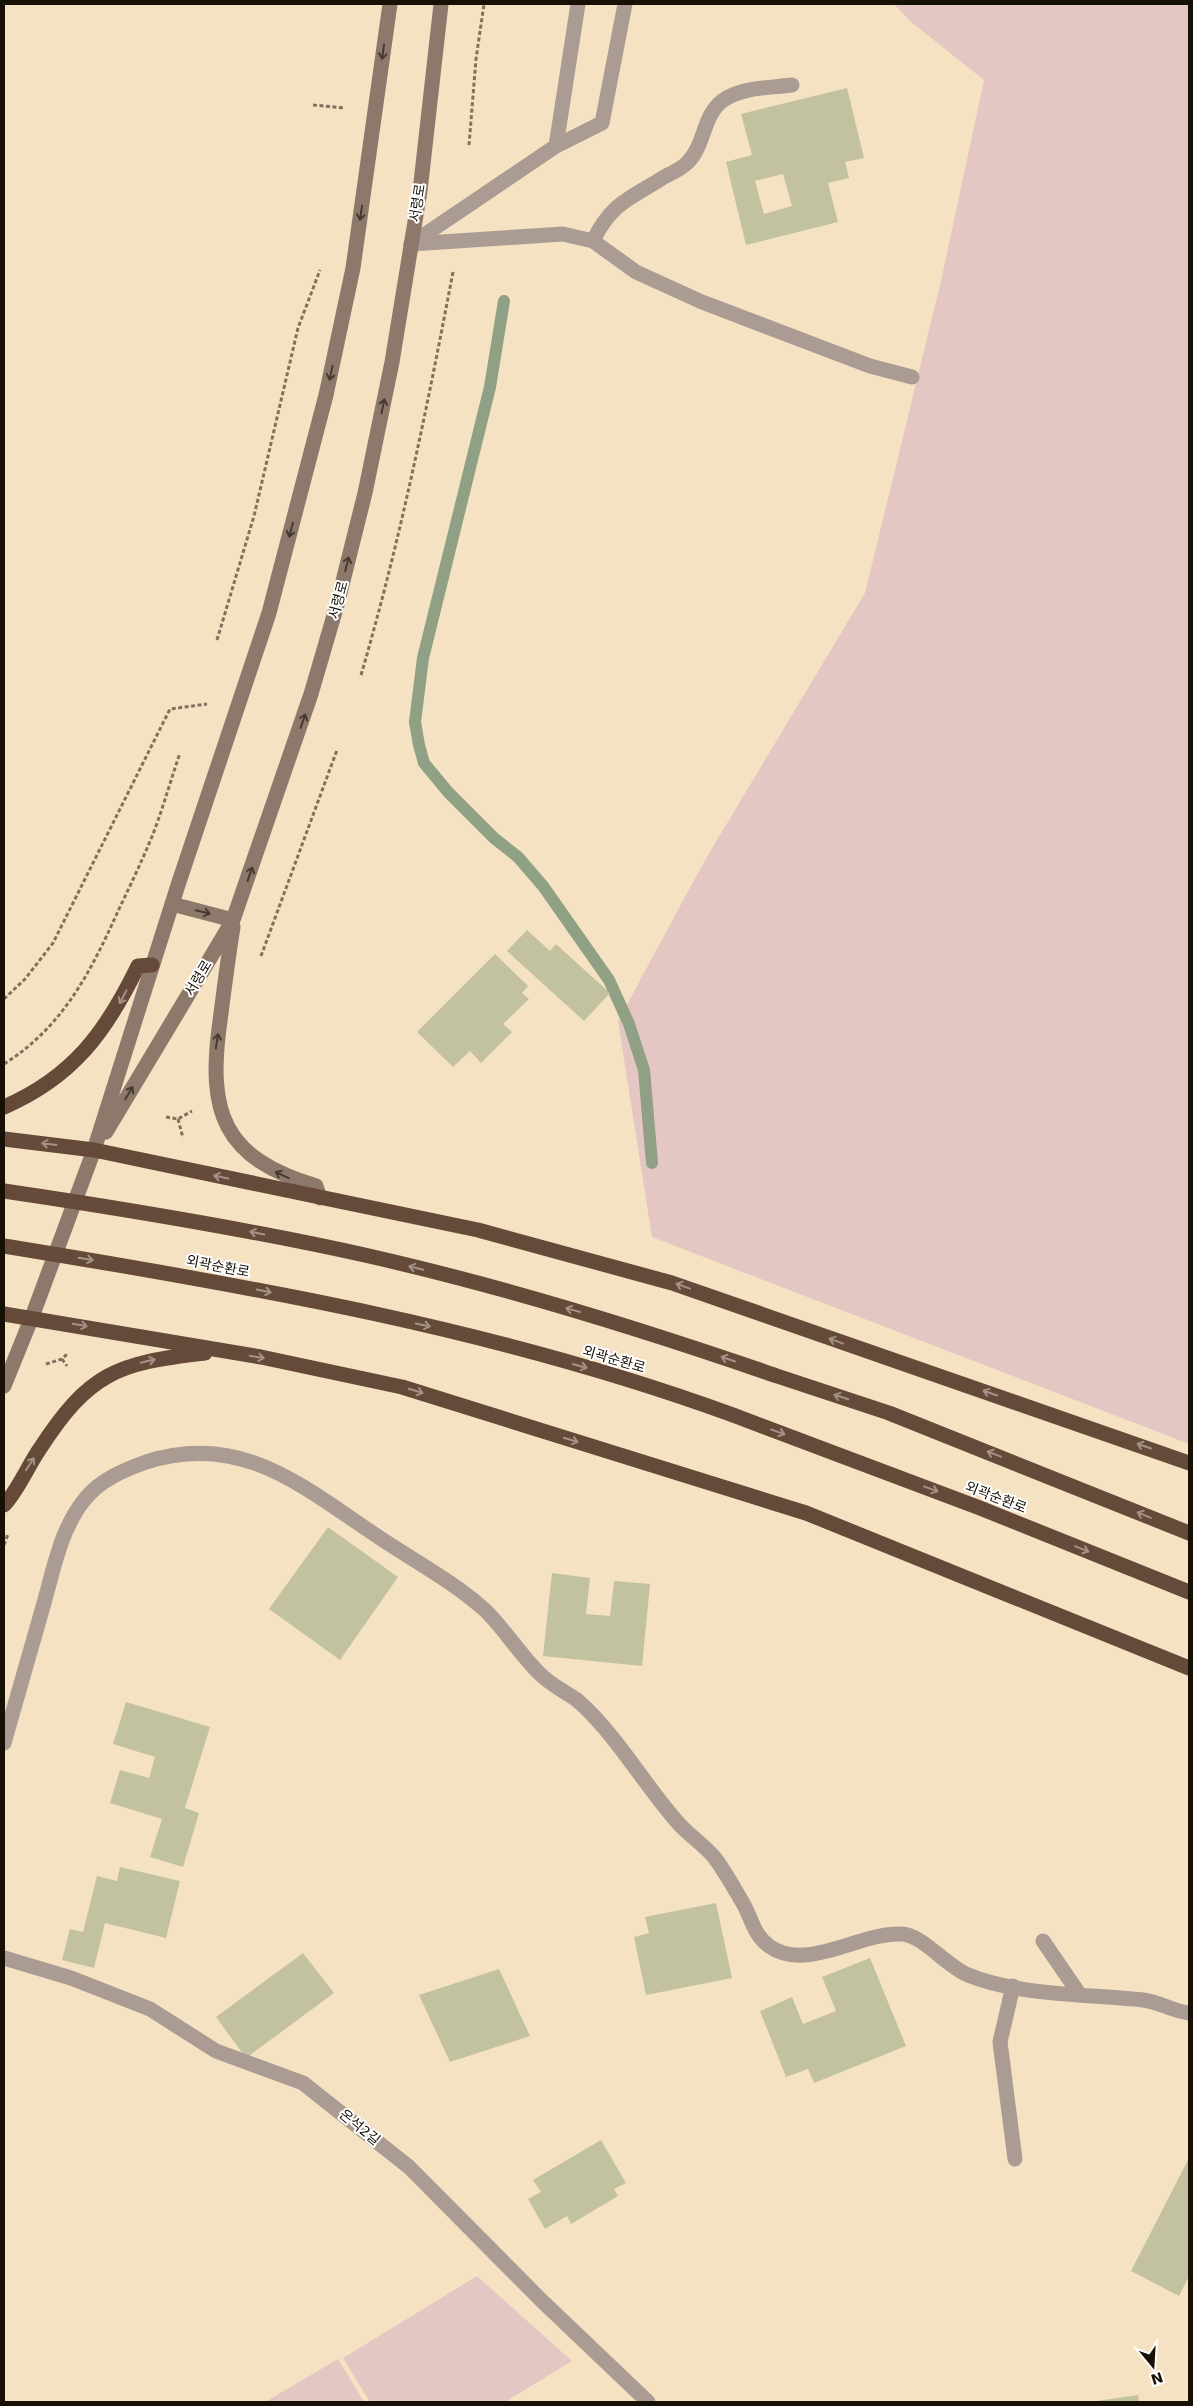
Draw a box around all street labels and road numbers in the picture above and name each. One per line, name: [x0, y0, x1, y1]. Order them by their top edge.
street label: 서령로: [406, 183, 428, 223]
street label: 서령로: [325, 579, 351, 621]
street label: 서령로: [181, 957, 215, 999]
street label: 외곽순환로: [185, 1252, 251, 1280]
street label: 외곽순환로: [581, 1342, 647, 1376]
street label: 외곽순환로: [963, 1478, 1029, 1516]
street label: 온석2길: [336, 2106, 384, 2148]

